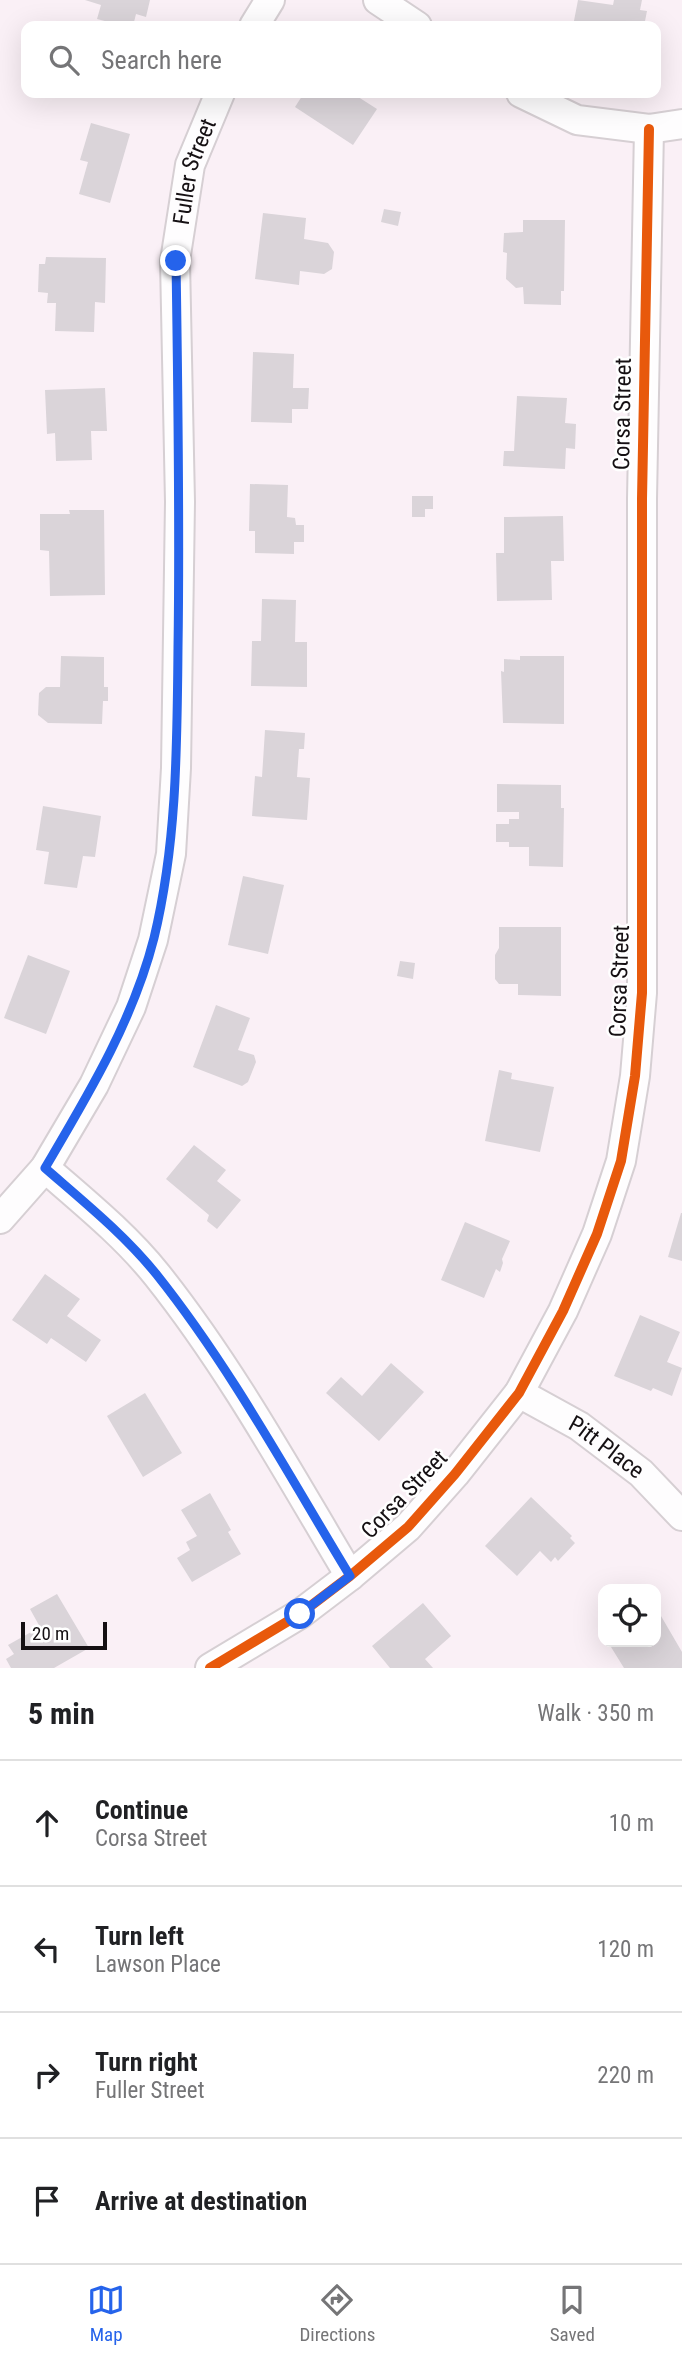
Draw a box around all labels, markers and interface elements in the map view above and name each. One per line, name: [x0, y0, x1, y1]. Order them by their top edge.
search box: [21, 21, 661, 98]
icon: search: [45, 41, 83, 79]
text: Search here: [101, 45, 222, 75]
street label: Fuller Street: [168, 115, 222, 227]
route end: [160, 245, 191, 276]
street label: Corsa Street: [608, 358, 637, 470]
street label: Corsa Street: [604, 924, 635, 1038]
street label: Pitt Place: [564, 1410, 649, 1484]
street label: Corsa Street: [356, 1445, 453, 1544]
map controls: [598, 1584, 661, 1647]
button: locate: [598, 1584, 661, 1647]
route start: [284, 1598, 315, 1629]
scale bar: [21, 1619, 107, 1651]
text: 20 m: [32, 1622, 69, 1645]
text: 5 min: [28, 1696, 95, 1731]
text: Walk · 350 m: [537, 1700, 654, 1727]
text: Continue: [95, 1795, 188, 1825]
icon: ahead: [28, 1804, 66, 1842]
text: 10 m: [609, 1810, 654, 1837]
text: Corsa Street: [95, 1825, 207, 1852]
text: Turn left: [95, 1921, 184, 1951]
icon: left: [28, 1930, 66, 1968]
text: 120 m: [597, 1936, 654, 1963]
text: Lawson Place: [95, 1951, 221, 1978]
text: Turn right: [95, 2047, 197, 2077]
icon: right: [28, 2056, 66, 2094]
text: 220 m: [597, 2062, 654, 2089]
text: Fuller Street: [95, 2077, 204, 2104]
icon: arrive: [28, 2182, 66, 2220]
text: Arrive at destination: [95, 2186, 307, 2216]
tab: Map: [87, 2281, 125, 2346]
tab: Directions: [299, 2281, 375, 2346]
tab: Saved: [550, 2281, 595, 2346]

